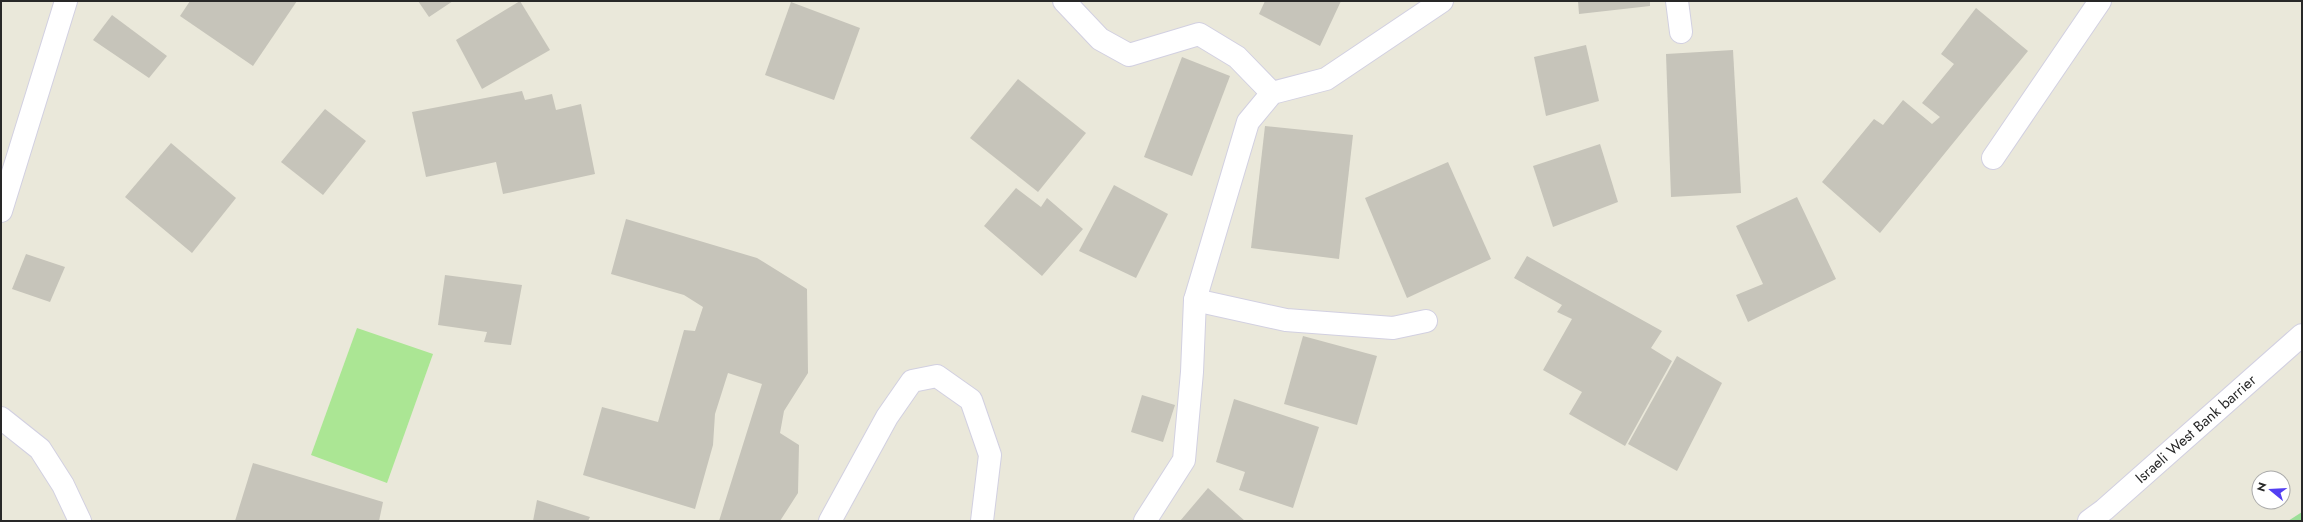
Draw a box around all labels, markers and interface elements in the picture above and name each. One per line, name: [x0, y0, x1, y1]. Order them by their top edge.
street label: Israeli West Bank barrier: [2130, 369, 2262, 488]
north arrow: [2251, 470, 2291, 510]
text: N: [2253, 480, 2270, 494]

